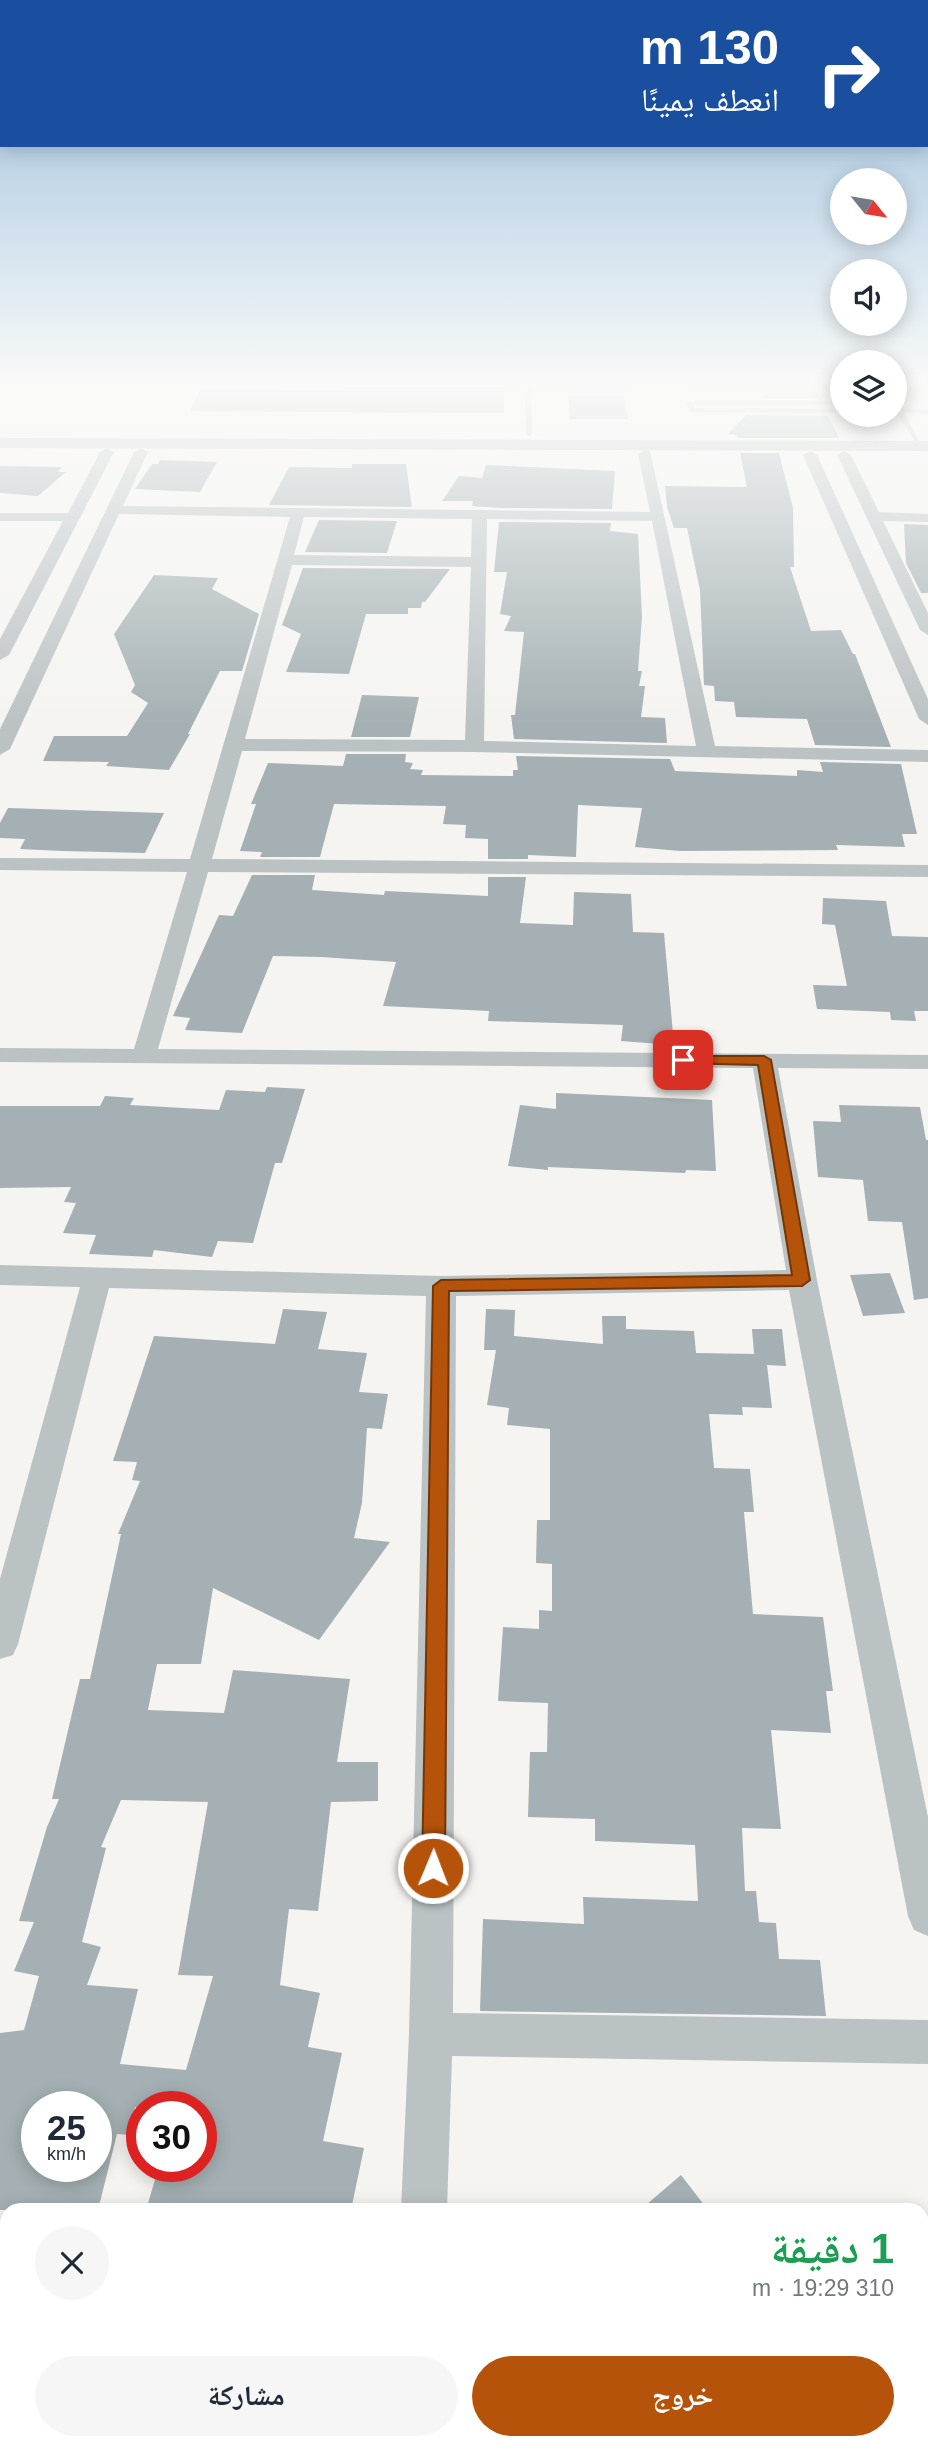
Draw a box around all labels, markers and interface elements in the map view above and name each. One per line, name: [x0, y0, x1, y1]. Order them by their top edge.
text: 130 m: [640, 20, 779, 74]
icon: right: [803, 28, 894, 119]
text: انعطف يمينًا: [641, 82, 779, 118]
north arrow: [830, 168, 906, 245]
map controls: [830, 168, 907, 427]
button: sound: [830, 259, 907, 336]
button: layers: [830, 350, 907, 427]
pin: [653, 1030, 713, 1090]
icon: arrive: [664, 1041, 702, 1079]
position arrow: [396, 1831, 470, 1905]
speed limit sign: 30: [126, 2091, 217, 2182]
text: 25: [47, 2108, 86, 2147]
text: km/h: [47, 2144, 86, 2164]
text: 1 دقيقة: [771, 2225, 894, 2272]
button: close: [35, 2226, 109, 2300]
text: 310 m · 19:29: [752, 2275, 894, 2301]
button: مشاركة: [35, 2356, 458, 2436]
button: خروج: [472, 2356, 894, 2436]

